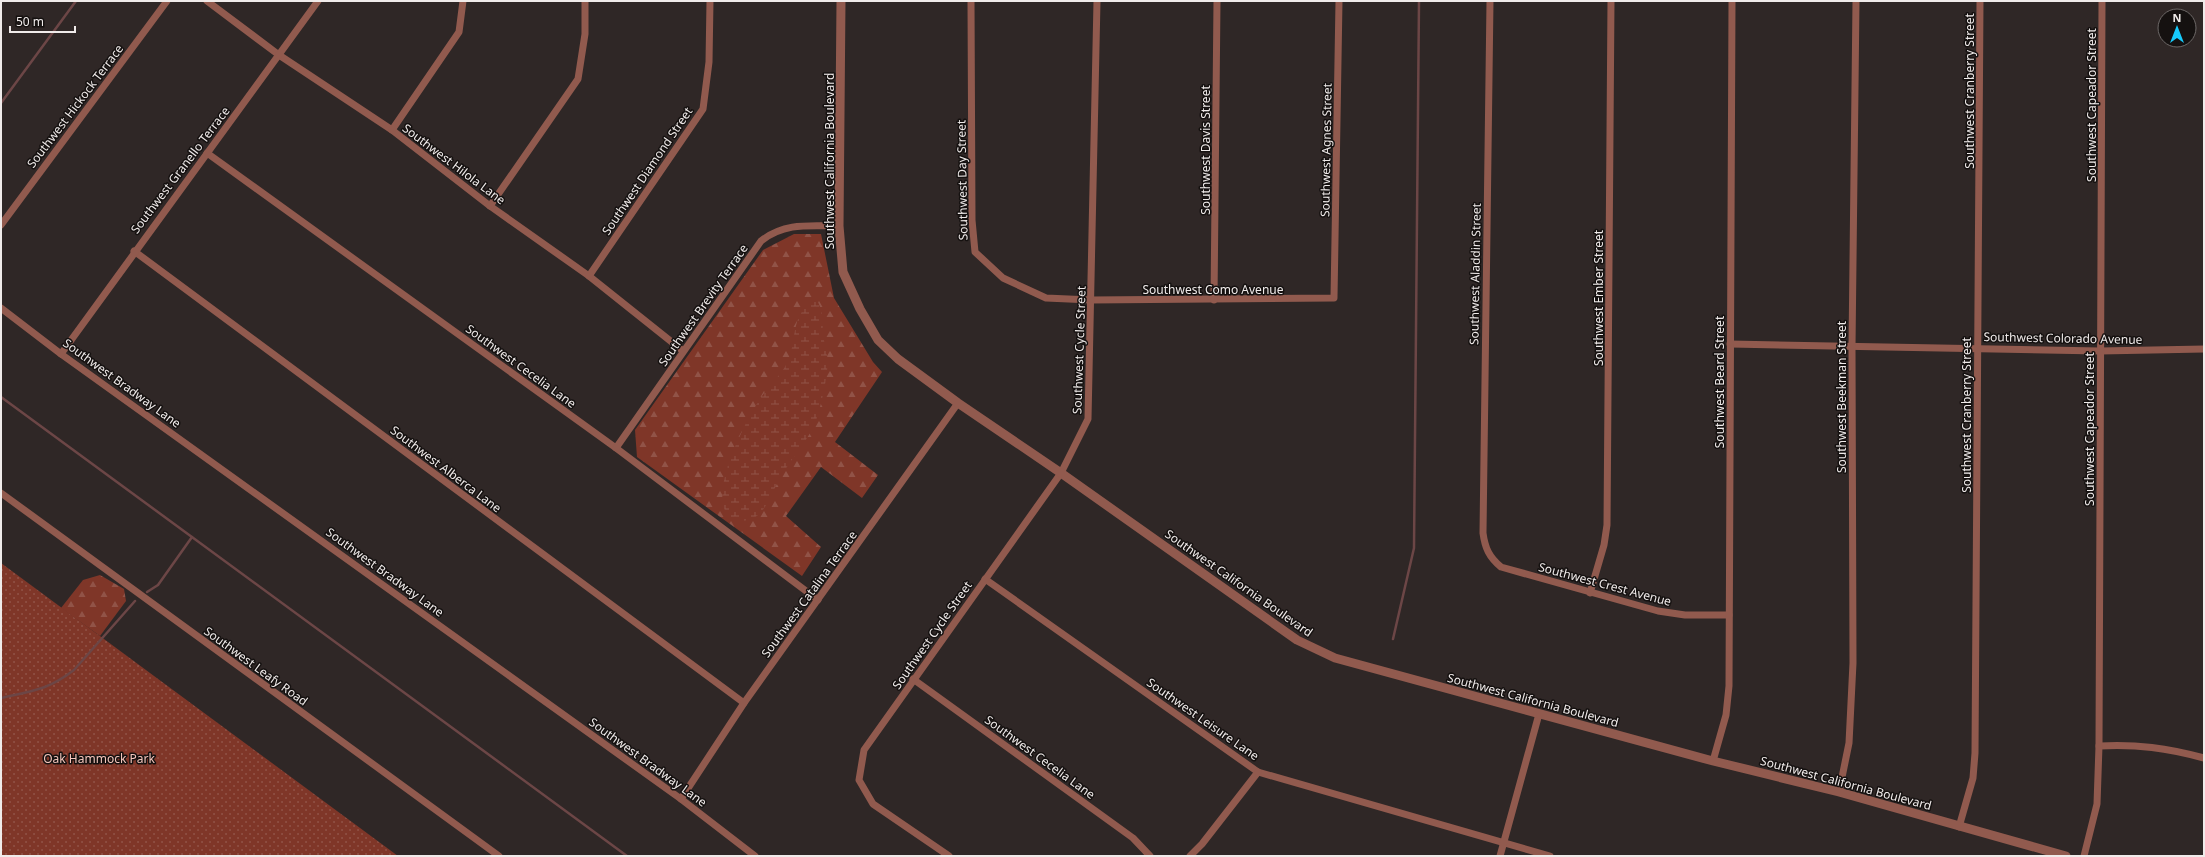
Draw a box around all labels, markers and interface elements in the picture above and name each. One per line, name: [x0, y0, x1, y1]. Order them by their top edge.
scale bar: [10, 8, 75, 34]
north arrow: [2157, 8, 2197, 48]
text: N: [2173, 10, 2181, 25]
text: 50 m: [16, 13, 44, 30]
street label: Southwest Cranberry Street: [1961, 13, 1978, 169]
street label: Southwest Capeador Street: [2083, 27, 2100, 182]
street label: Southwest Hickock Terrace: [23, 41, 127, 171]
street label: Southwest California Boulevard: [821, 73, 838, 249]
street label: Southwest Agnes Street: [1316, 82, 1336, 217]
street label: Southwest Davis Street: [1197, 85, 1214, 215]
street label: Southwest Granello Terrace: [127, 103, 234, 237]
street label: Southwest Diamond Street: [598, 103, 697, 238]
street label: Southwest Day Street: [952, 119, 972, 240]
street label: Southwest Hilola Lane: [399, 120, 509, 209]
street label: Southwest Aladdin Street: [1465, 202, 1485, 345]
street label: Southwest Ember Street: [1590, 229, 1607, 366]
street label: Southwest Brevity Terrace: [654, 240, 752, 370]
street label: Southwest Como Avenue: [1143, 281, 1284, 298]
street label: Southwest Cycle Street: [1068, 285, 1090, 414]
street label: Southwest Beard Street: [1711, 315, 1728, 448]
street label: Southwest Cecelia Lane: [462, 320, 580, 412]
street label: Southwest Beekman Street: [1833, 320, 1850, 473]
street label: Southwest Colorado Avenue: [1983, 328, 2143, 348]
street label: Southwest Bradway Lane: [60, 334, 184, 432]
street label: Southwest Cranberry Street: [1958, 337, 1975, 493]
street label: Southwest Capeador Street: [2081, 351, 2098, 506]
street label: Southwest Alberca Lane: [387, 422, 505, 517]
street label: Southwest Bradway Lane: [323, 523, 447, 621]
street label: Southwest California Boulevard: [1162, 525, 1316, 641]
street label: Southwest Catalina Terrace: [757, 527, 861, 661]
street label: Southwest Crest Avenue: [1537, 558, 1673, 610]
street label: Southwest Cycle Street: [888, 577, 976, 692]
street label: Southwest Leafy Road: [201, 623, 311, 709]
street label: Southwest California Boulevard: [1445, 669, 1621, 731]
street label: Southwest Leisure Lane: [1143, 674, 1263, 764]
street label: Southwest Cecelia Lane: [981, 711, 1099, 803]
street label: Southwest Bradway Lane: [586, 713, 710, 811]
park label: Oak Hammock Park: [43, 750, 155, 767]
street label: Southwest California Boulevard: [1758, 752, 1934, 814]

